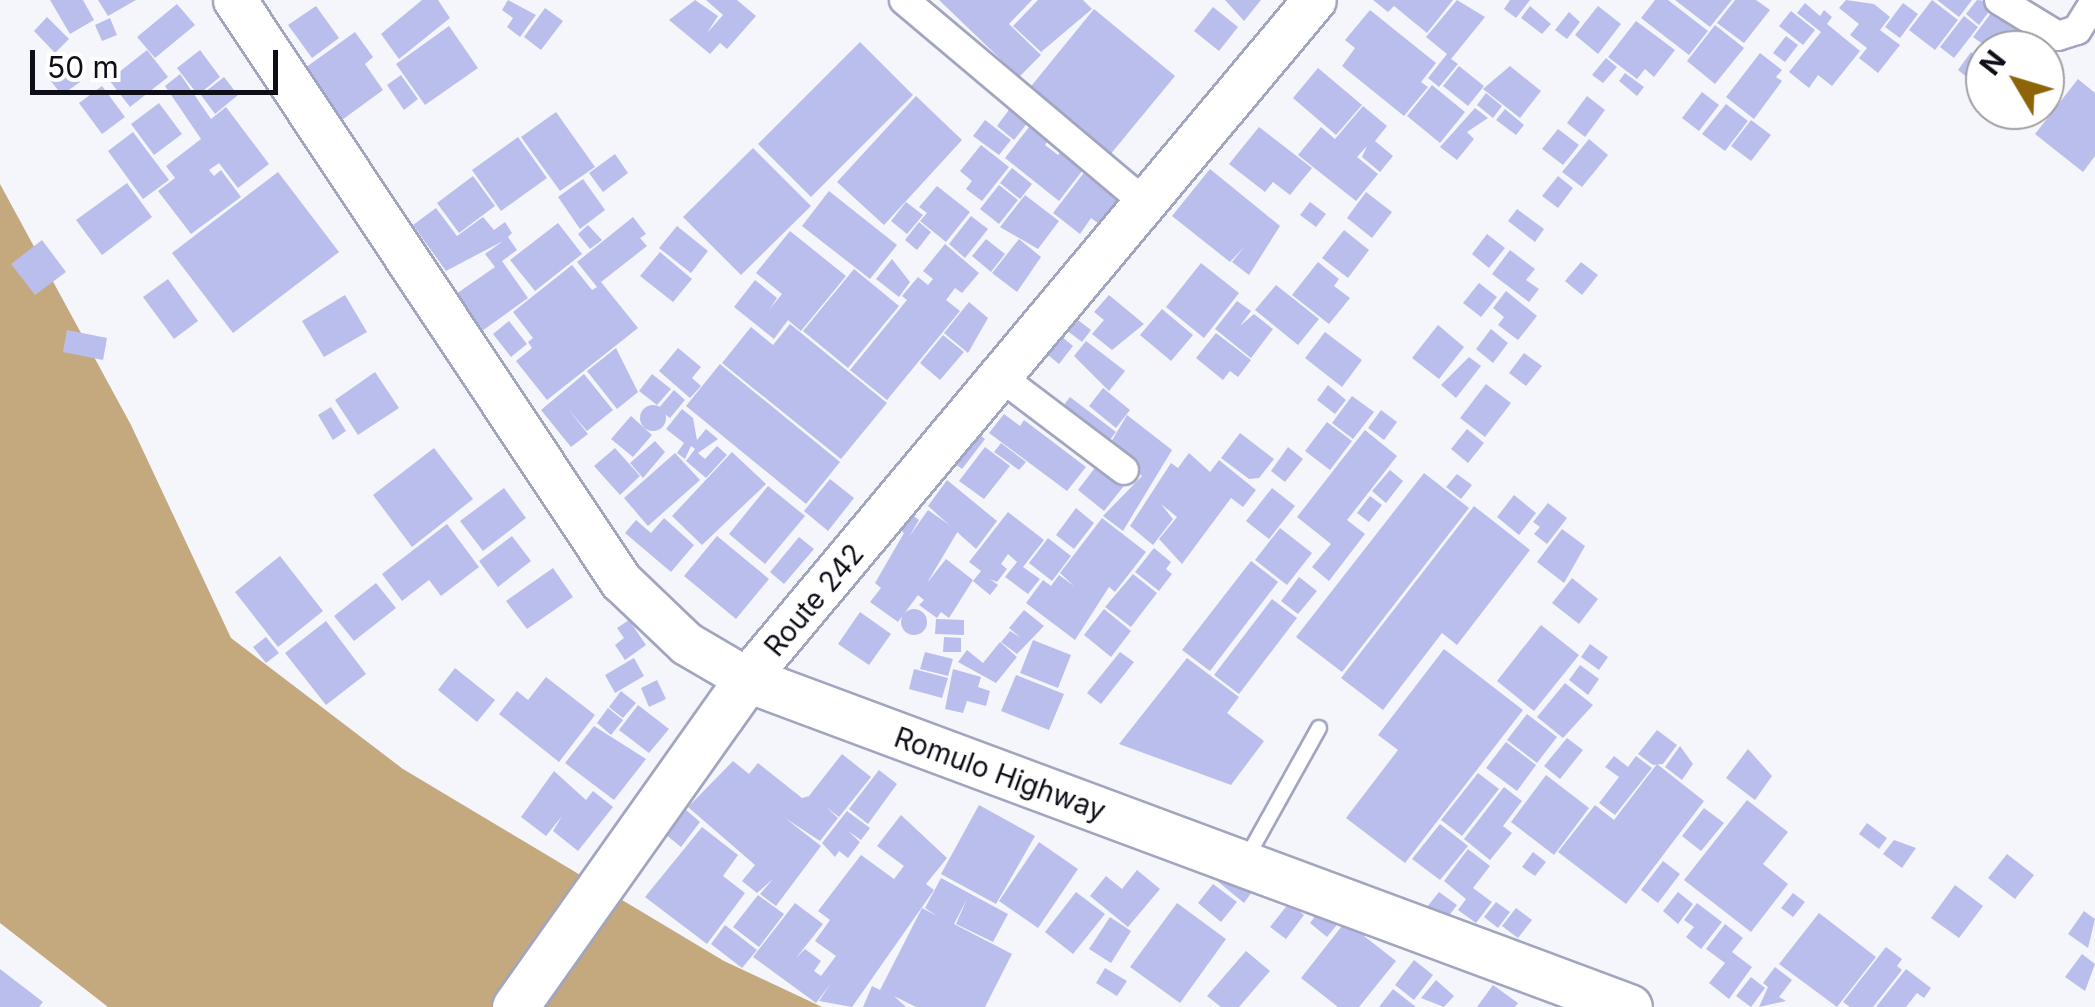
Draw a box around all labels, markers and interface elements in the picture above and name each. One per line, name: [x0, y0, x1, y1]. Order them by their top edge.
scale bar: [35, 30, 282, 92]
north arrow: [1965, 30, 2065, 130]
text: N: [1973, 44, 2013, 82]
text: 50 m: [47, 49, 119, 85]
street label: Route 242: [757, 537, 871, 663]
street label: Romulo Highway: [890, 720, 1110, 828]

